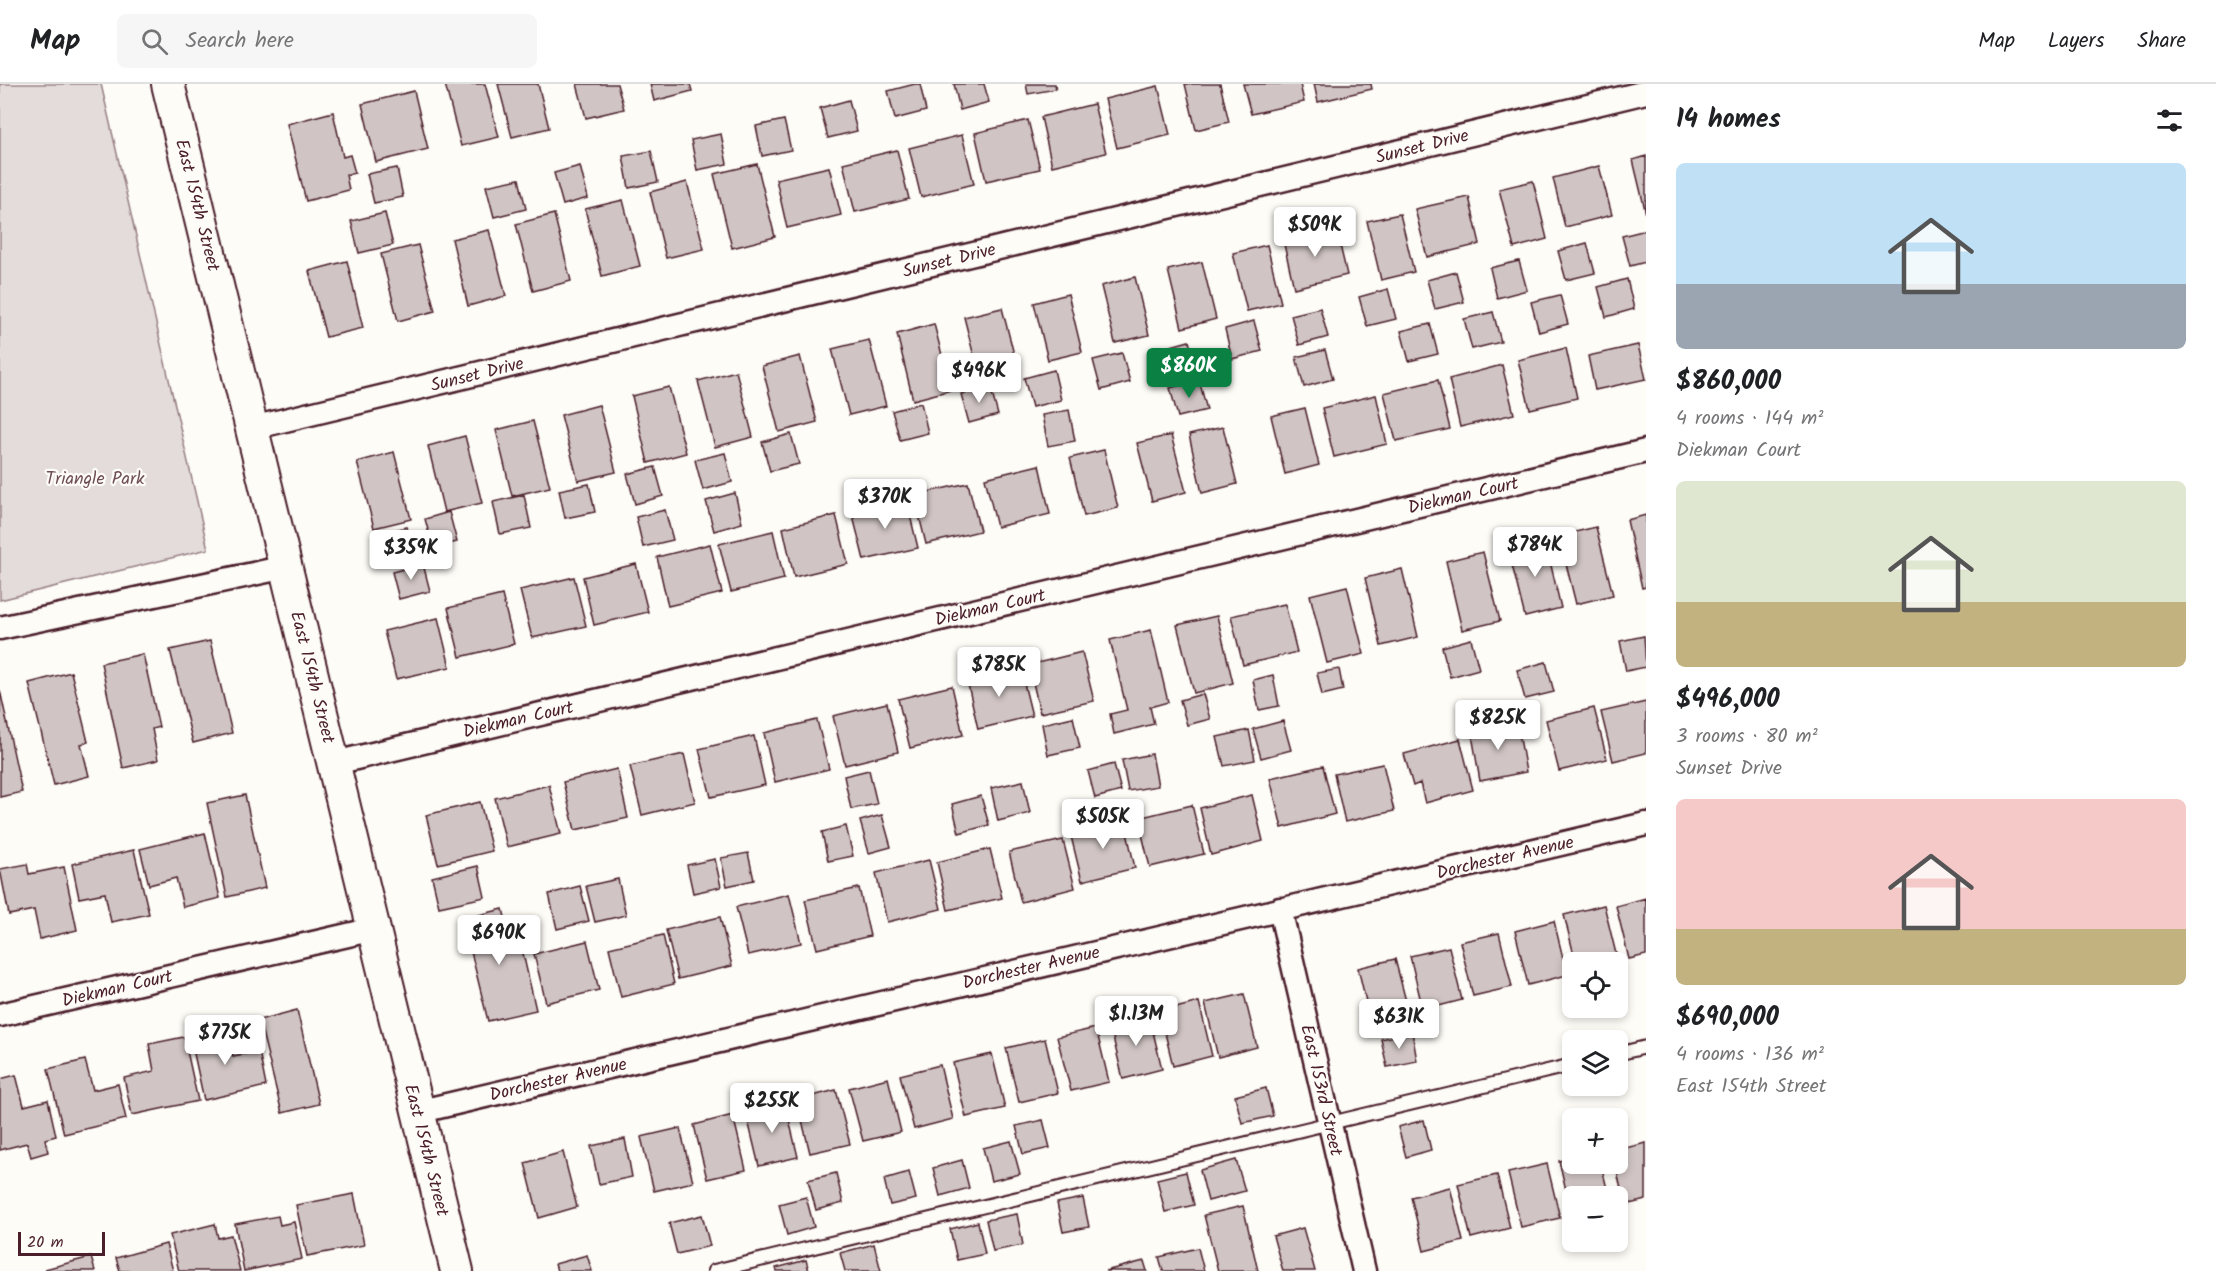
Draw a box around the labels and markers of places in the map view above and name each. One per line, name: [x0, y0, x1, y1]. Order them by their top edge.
pin: $509K: [1273, 207, 1357, 258]
pin: $860K: [1147, 348, 1231, 399]
pin: $496K: [937, 353, 1021, 404]
pin: $370K: [843, 479, 927, 530]
pin: $784K: [1493, 527, 1577, 578]
pin: $359K: [369, 530, 453, 581]
pin: $785K: [957, 647, 1041, 698]
pin: $825K: [1456, 700, 1540, 751]
pin: $505K: [1061, 799, 1145, 850]
pin: $690K: [457, 915, 541, 966]
pin: $1.13M: [1087, 996, 1185, 1047]
pin: $631K: [1357, 999, 1441, 1050]
pin: $775K: [183, 1015, 267, 1066]
pin: $255K: [730, 1083, 814, 1134]

